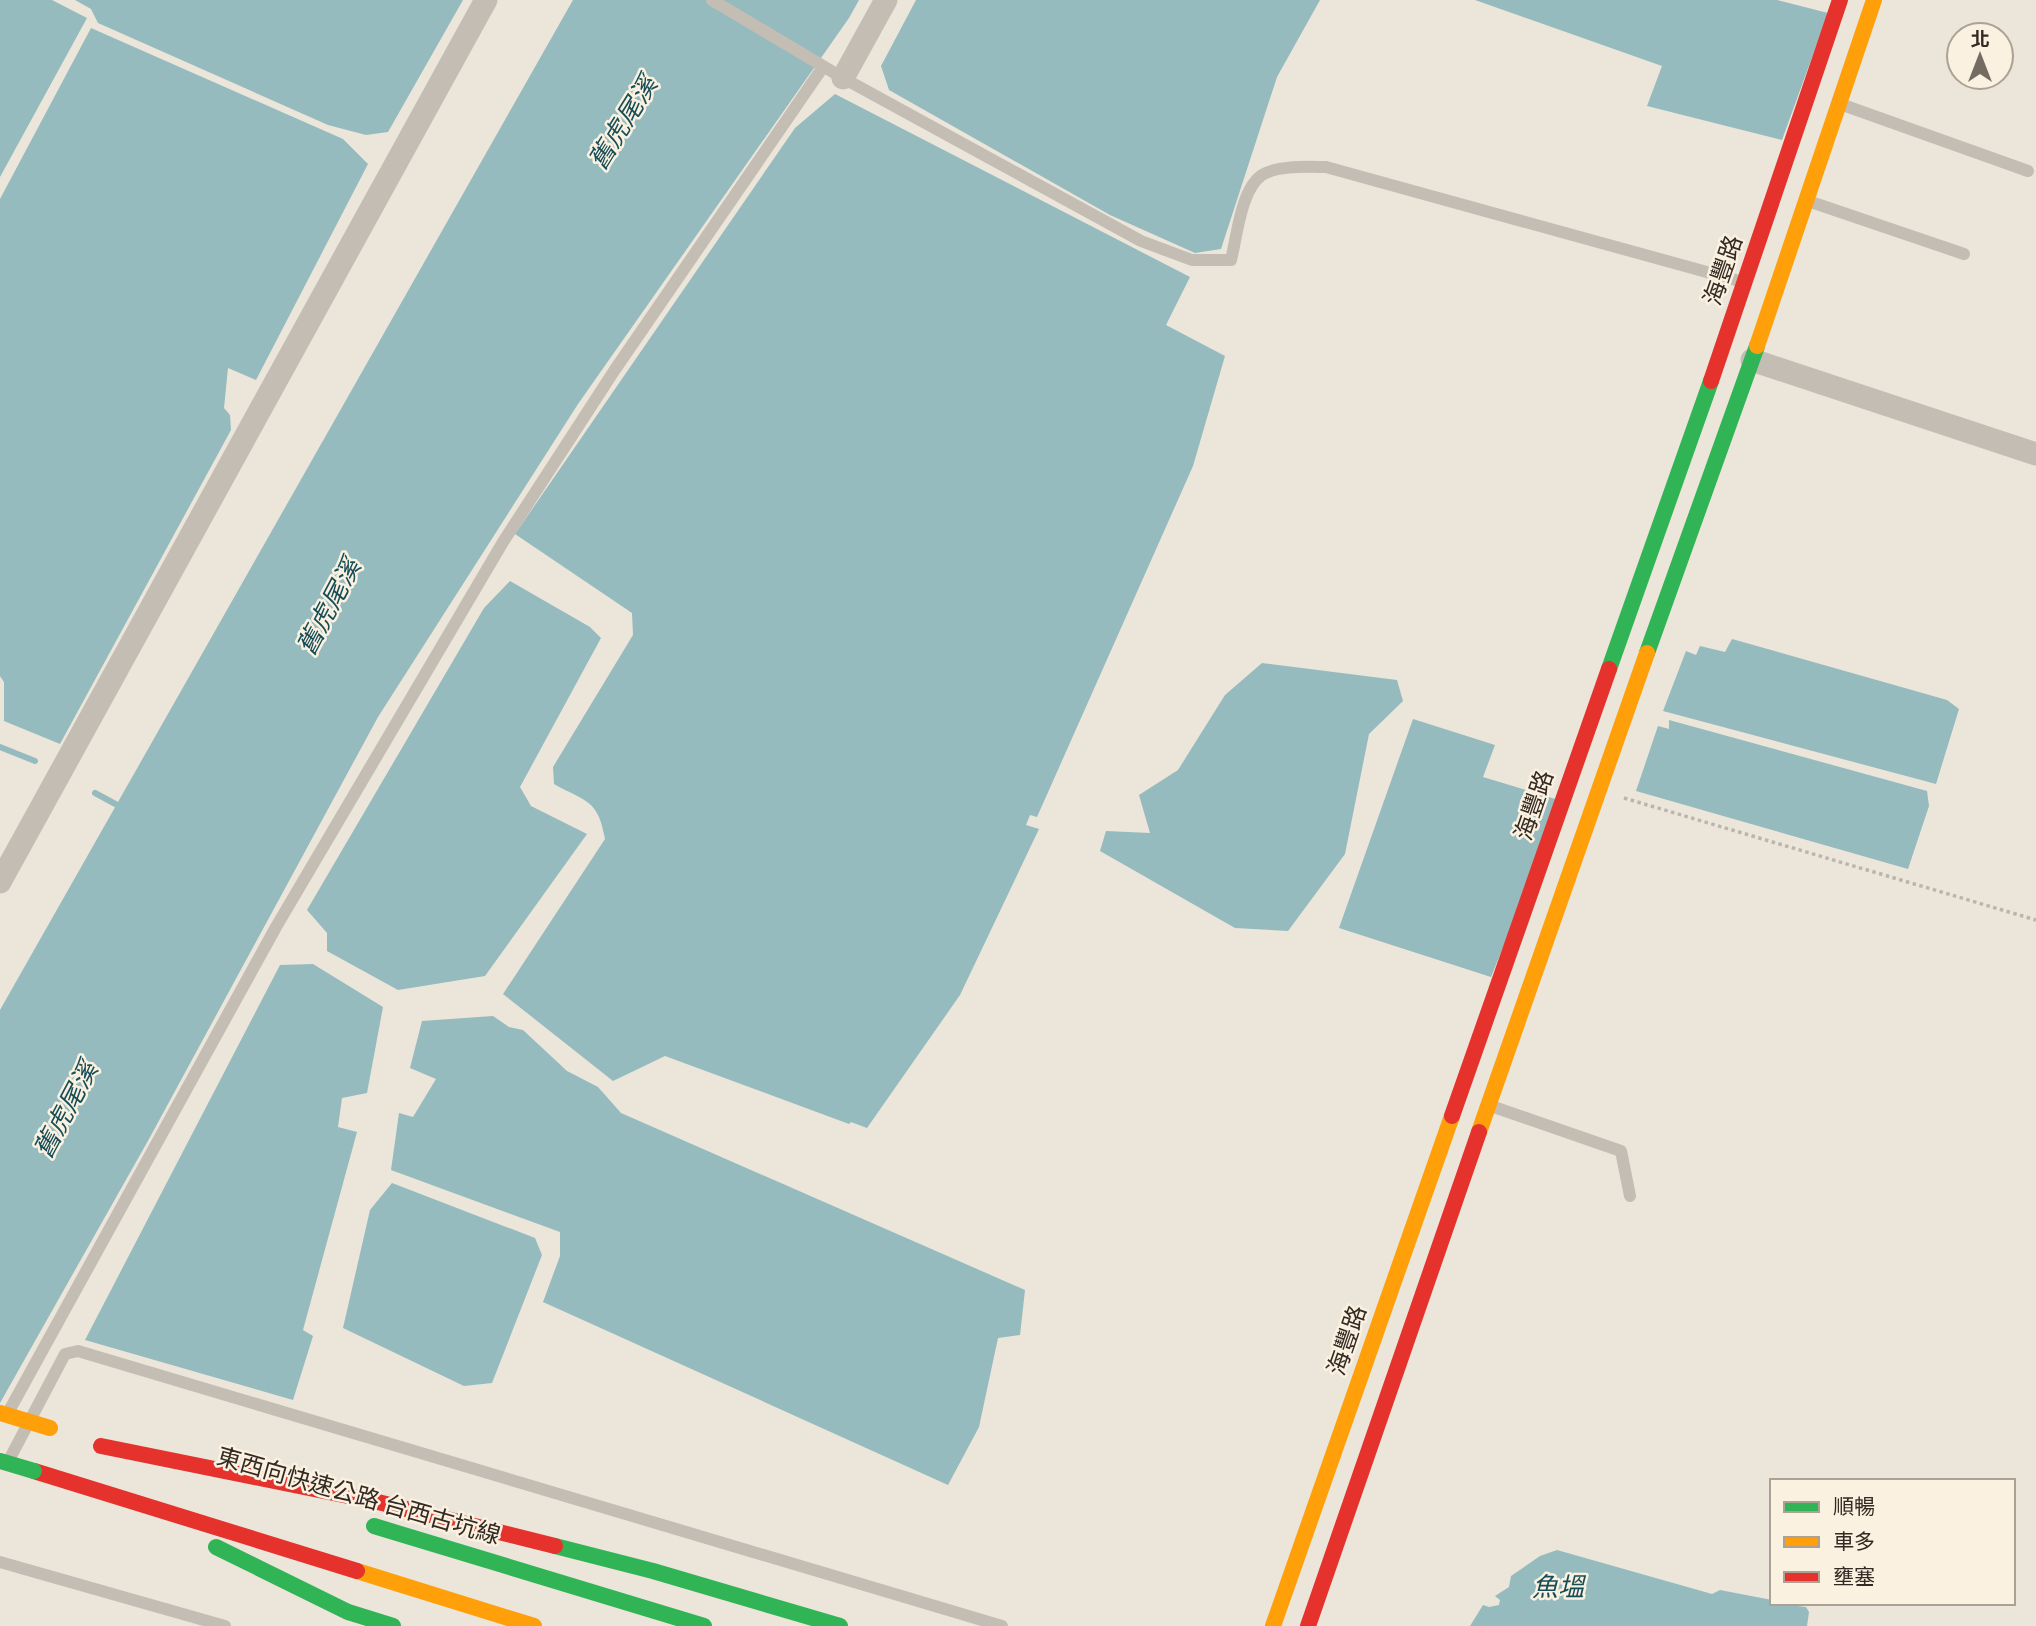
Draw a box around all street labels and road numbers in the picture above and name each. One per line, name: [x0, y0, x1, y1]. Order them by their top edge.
street label: 海豐路: [1699, 232, 1751, 310]
street label: 海豐路: [1510, 767, 1562, 845]
street label: 海豐路: [1323, 1302, 1375, 1380]
street label: 東西向快速公路 台西古坑線: [213, 1443, 503, 1553]

